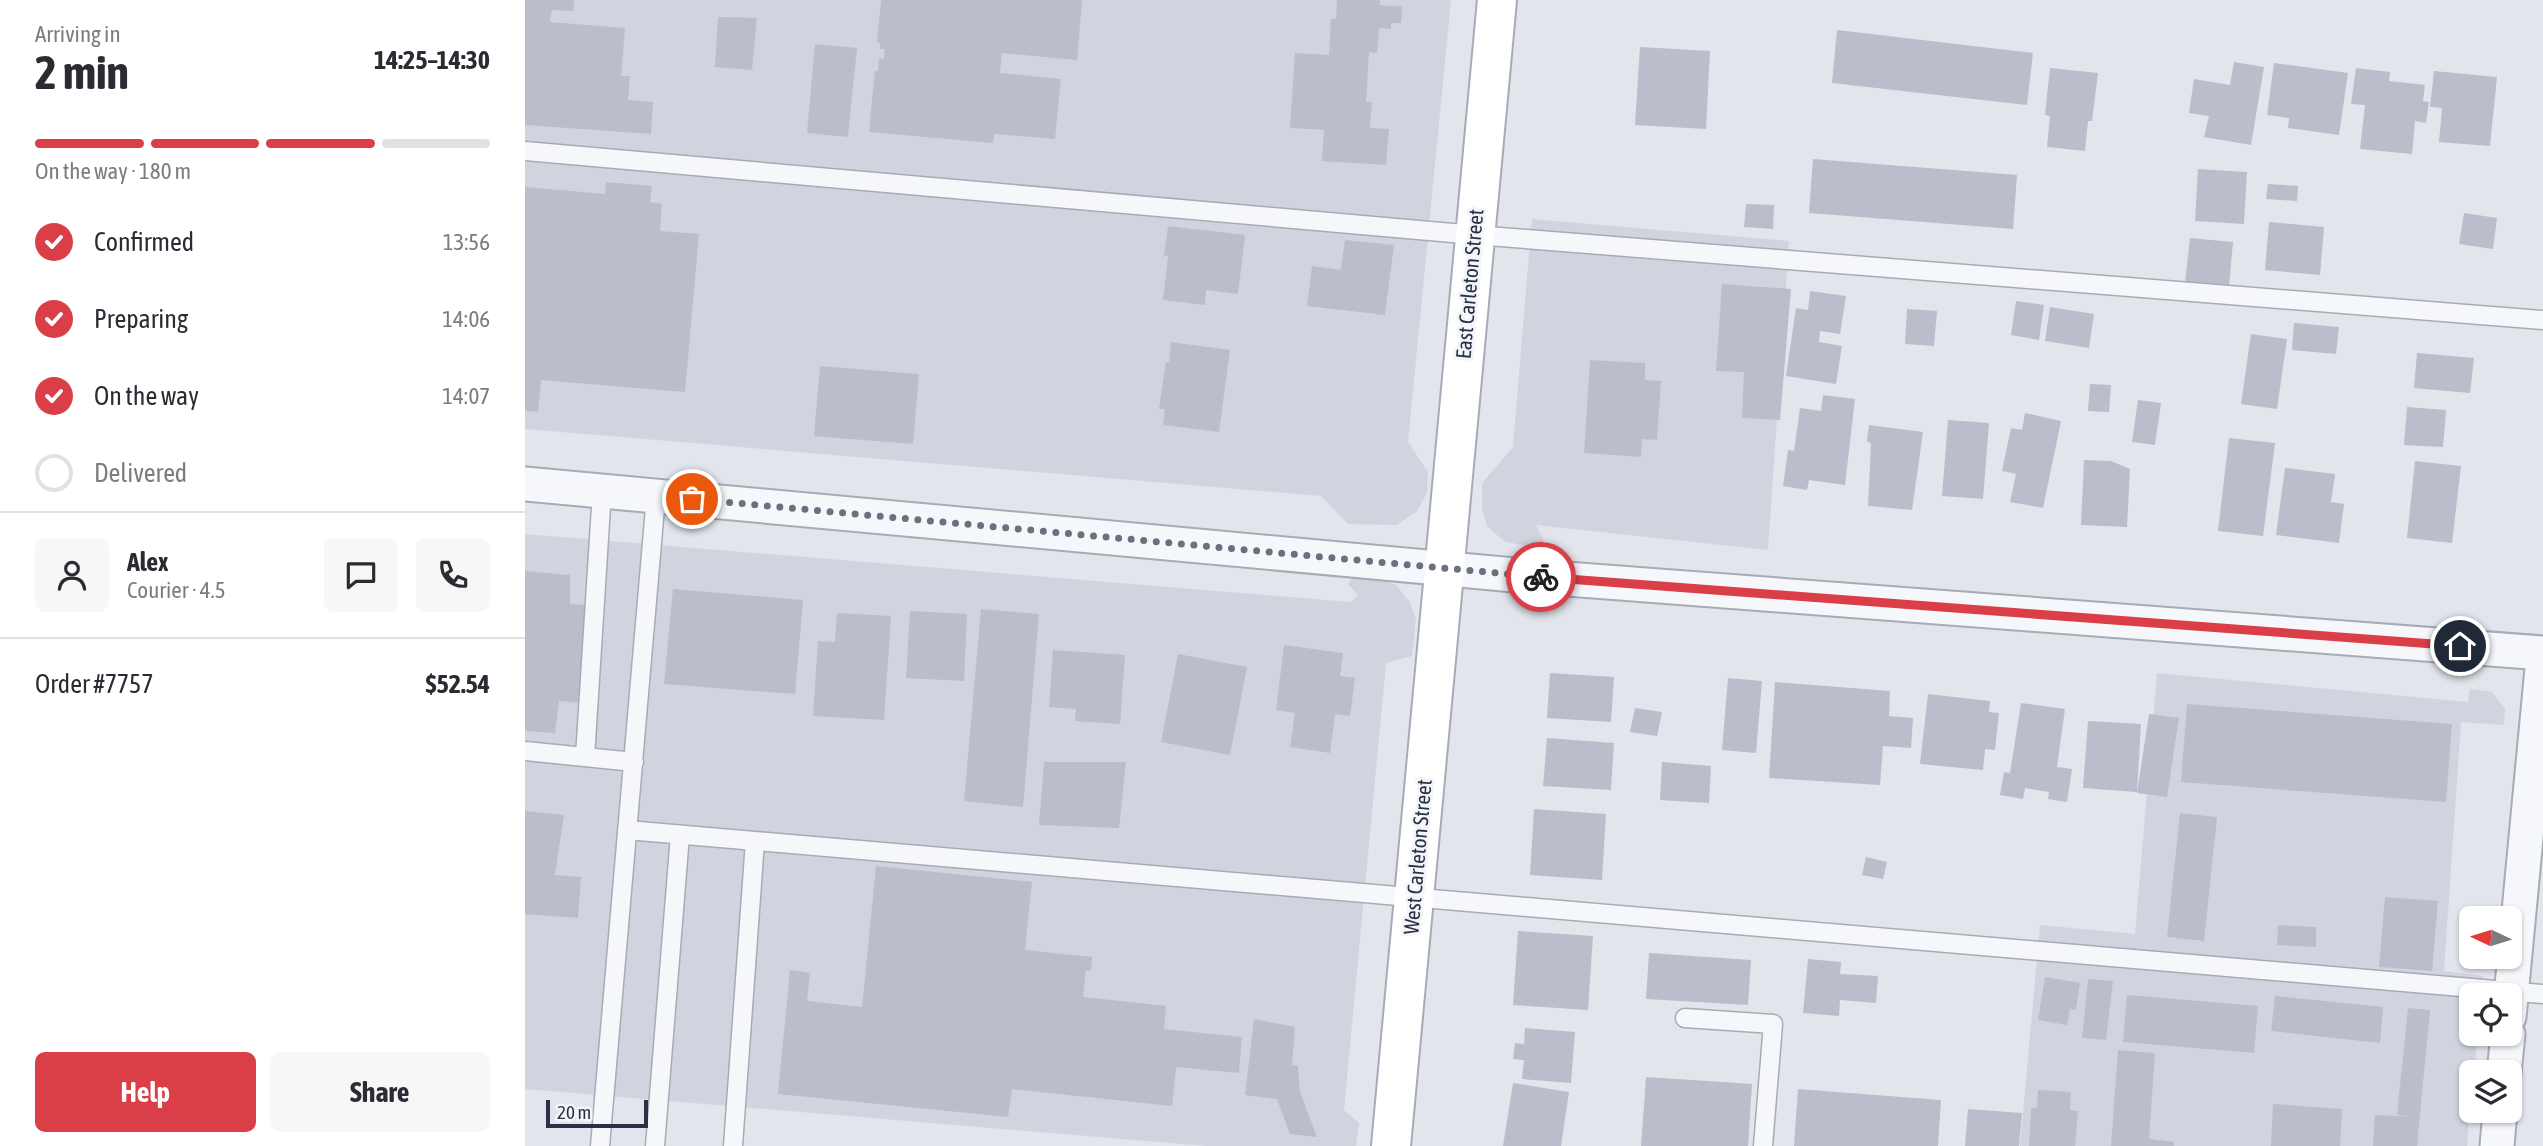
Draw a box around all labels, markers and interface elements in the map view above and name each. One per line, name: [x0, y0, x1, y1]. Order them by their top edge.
text: Arriving in: [35, 21, 121, 47]
text: 14:25–14:30: [374, 45, 490, 75]
text: 2 min: [35, 46, 129, 99]
text: On the way · 180 m: [35, 158, 191, 184]
street label: East Carleton Street: [1451, 208, 1488, 360]
icon: check: [35, 223, 73, 261]
text: Confirmed: [94, 227, 194, 257]
text: 13:56: [443, 229, 490, 255]
icon: check: [35, 300, 73, 338]
text: Preparing: [94, 304, 188, 334]
text: 14:06: [442, 306, 490, 332]
icon: check: [35, 377, 73, 415]
text: On the way: [94, 381, 199, 411]
text: 14:07: [442, 383, 490, 409]
text: Delivered: [94, 458, 187, 488]
pin: [662, 469, 722, 529]
icon: bag: [673, 480, 711, 518]
button: person: [35, 538, 109, 612]
button: chat: [324, 538, 398, 612]
button: phone: [416, 538, 490, 612]
courier: [1506, 542, 1576, 612]
text: Alex: [127, 547, 168, 577]
icon: bike: [1522, 558, 1560, 596]
text: Courier · 4.5: [127, 577, 226, 603]
pin: [2430, 616, 2490, 676]
icon: home: [2441, 627, 2479, 665]
text: Order #7757: [35, 669, 154, 699]
text: $52.54: [426, 669, 490, 699]
street label: West Carleton Street: [1398, 778, 1436, 935]
north arrow: [2459, 906, 2522, 970]
map controls: [2459, 906, 2522, 1123]
button: locate: [2459, 983, 2522, 1046]
button: Help: [35, 1052, 256, 1132]
button: Share: [270, 1052, 490, 1132]
button: layers: [2459, 1060, 2522, 1123]
scale bar: [546, 1097, 647, 1129]
text: 20 m: [557, 1101, 591, 1123]

